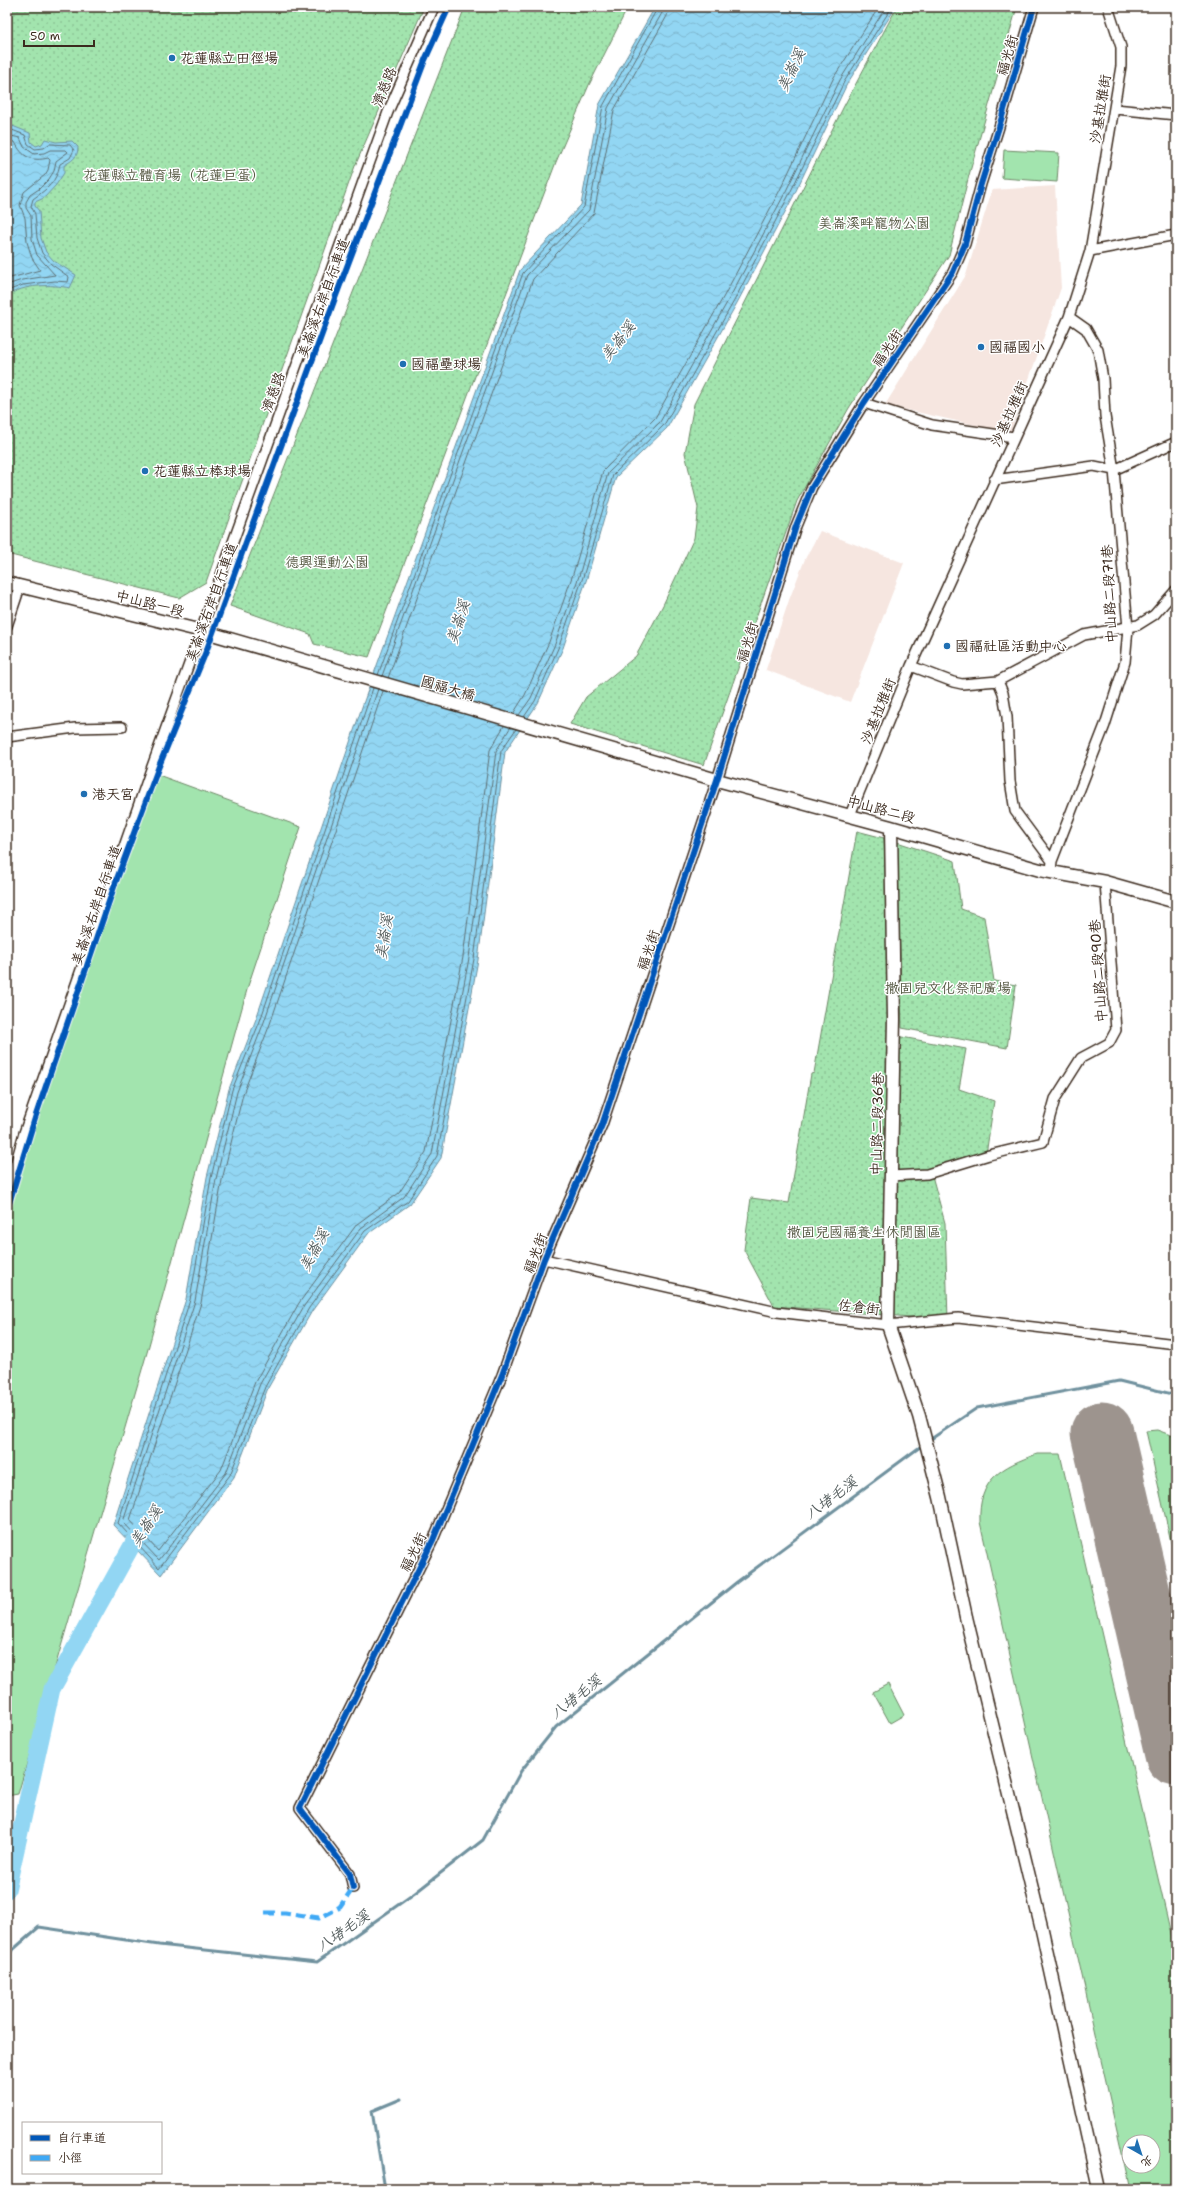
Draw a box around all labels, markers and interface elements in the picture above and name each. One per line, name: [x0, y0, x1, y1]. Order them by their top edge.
scale bar: [24, 22, 94, 48]
text: 50 m: [30, 28, 60, 44]
street label: 福光街: [993, 32, 1021, 78]
water label: 美崙溪: [772, 45, 810, 95]
place label: 花蓮縣立田徑場: [180, 49, 278, 67]
marker: 花蓮縣立田徑場: [167, 53, 177, 63]
street label: 濟慈路: [368, 64, 400, 110]
street label: 沙基拉雅街: [1086, 73, 1114, 145]
park label: 花蓮縣立體育場（花蓮巨蛋）: [83, 166, 265, 184]
park label: 美崙溪畔寵物公園: [818, 214, 930, 232]
street label: 美崙溪右岸自行車道: [293, 236, 353, 360]
water label: 美崙溪: [596, 316, 641, 365]
street label: 福光街: [868, 326, 906, 370]
place label: 國福國小: [989, 338, 1045, 356]
marker: 國福國小: [976, 342, 986, 352]
place label: 國福壘球場: [411, 355, 481, 373]
marker: 國福壘球場: [398, 359, 408, 369]
street label: 濟慈路: [257, 369, 289, 415]
street label: 沙基拉雅街: [987, 378, 1031, 450]
place label: 花蓮縣立棒球場: [153, 462, 251, 480]
marker: 花蓮縣立棒球場: [140, 466, 150, 476]
street label: 美崙溪右岸自行車道: [181, 540, 241, 664]
street label: 中山路二段71巷: [1097, 543, 1121, 644]
park label: 德興運動公園: [285, 553, 369, 571]
street label: 中山路一段: [114, 586, 186, 620]
water label: 美崙溪: [442, 597, 475, 646]
street label: 福光街: [732, 619, 762, 665]
place label: 國福社區活動中心: [955, 637, 1067, 655]
marker: 國福社區活動中心: [942, 641, 952, 651]
street label: 國福大橋: [419, 672, 477, 704]
street label: 沙基拉雅街: [857, 675, 899, 747]
place label: 港天宮: [92, 785, 134, 803]
marker: 港天宮: [79, 789, 89, 799]
street label: 中山路二段: [845, 791, 917, 827]
street label: 美崙溪右岸自行車道: [67, 843, 125, 967]
water label: 美崙溪: [371, 912, 398, 961]
street label: 中山路二段90巷: [1085, 918, 1111, 1023]
street label: 福光街: [633, 927, 663, 973]
park label: 撒固兒文化祭祀廣場: [885, 979, 1011, 997]
street label: 中山路二段36巷: [867, 1071, 887, 1176]
park label: 撒固兒國福養生休閒園區: [787, 1223, 941, 1241]
water label: 美崙溪: [295, 1225, 334, 1275]
street label: 福光街: [519, 1230, 551, 1276]
street label: 佐倉街: [837, 1296, 881, 1318]
water label: 八堵毛溪: [801, 1471, 862, 1524]
water label: 美崙溪: [125, 1501, 167, 1550]
street label: 福光街: [396, 1529, 430, 1575]
water label: 八堵毛溪: [546, 1670, 606, 1724]
water label: 八堵毛溪: [313, 1905, 374, 1956]
legend: [22, 2122, 162, 2174]
text: 自行車道: [58, 2130, 106, 2146]
north arrow: [1121, 2134, 1161, 2174]
text: 小徑: [58, 2150, 82, 2166]
text: 北: [1138, 2152, 1156, 2171]

